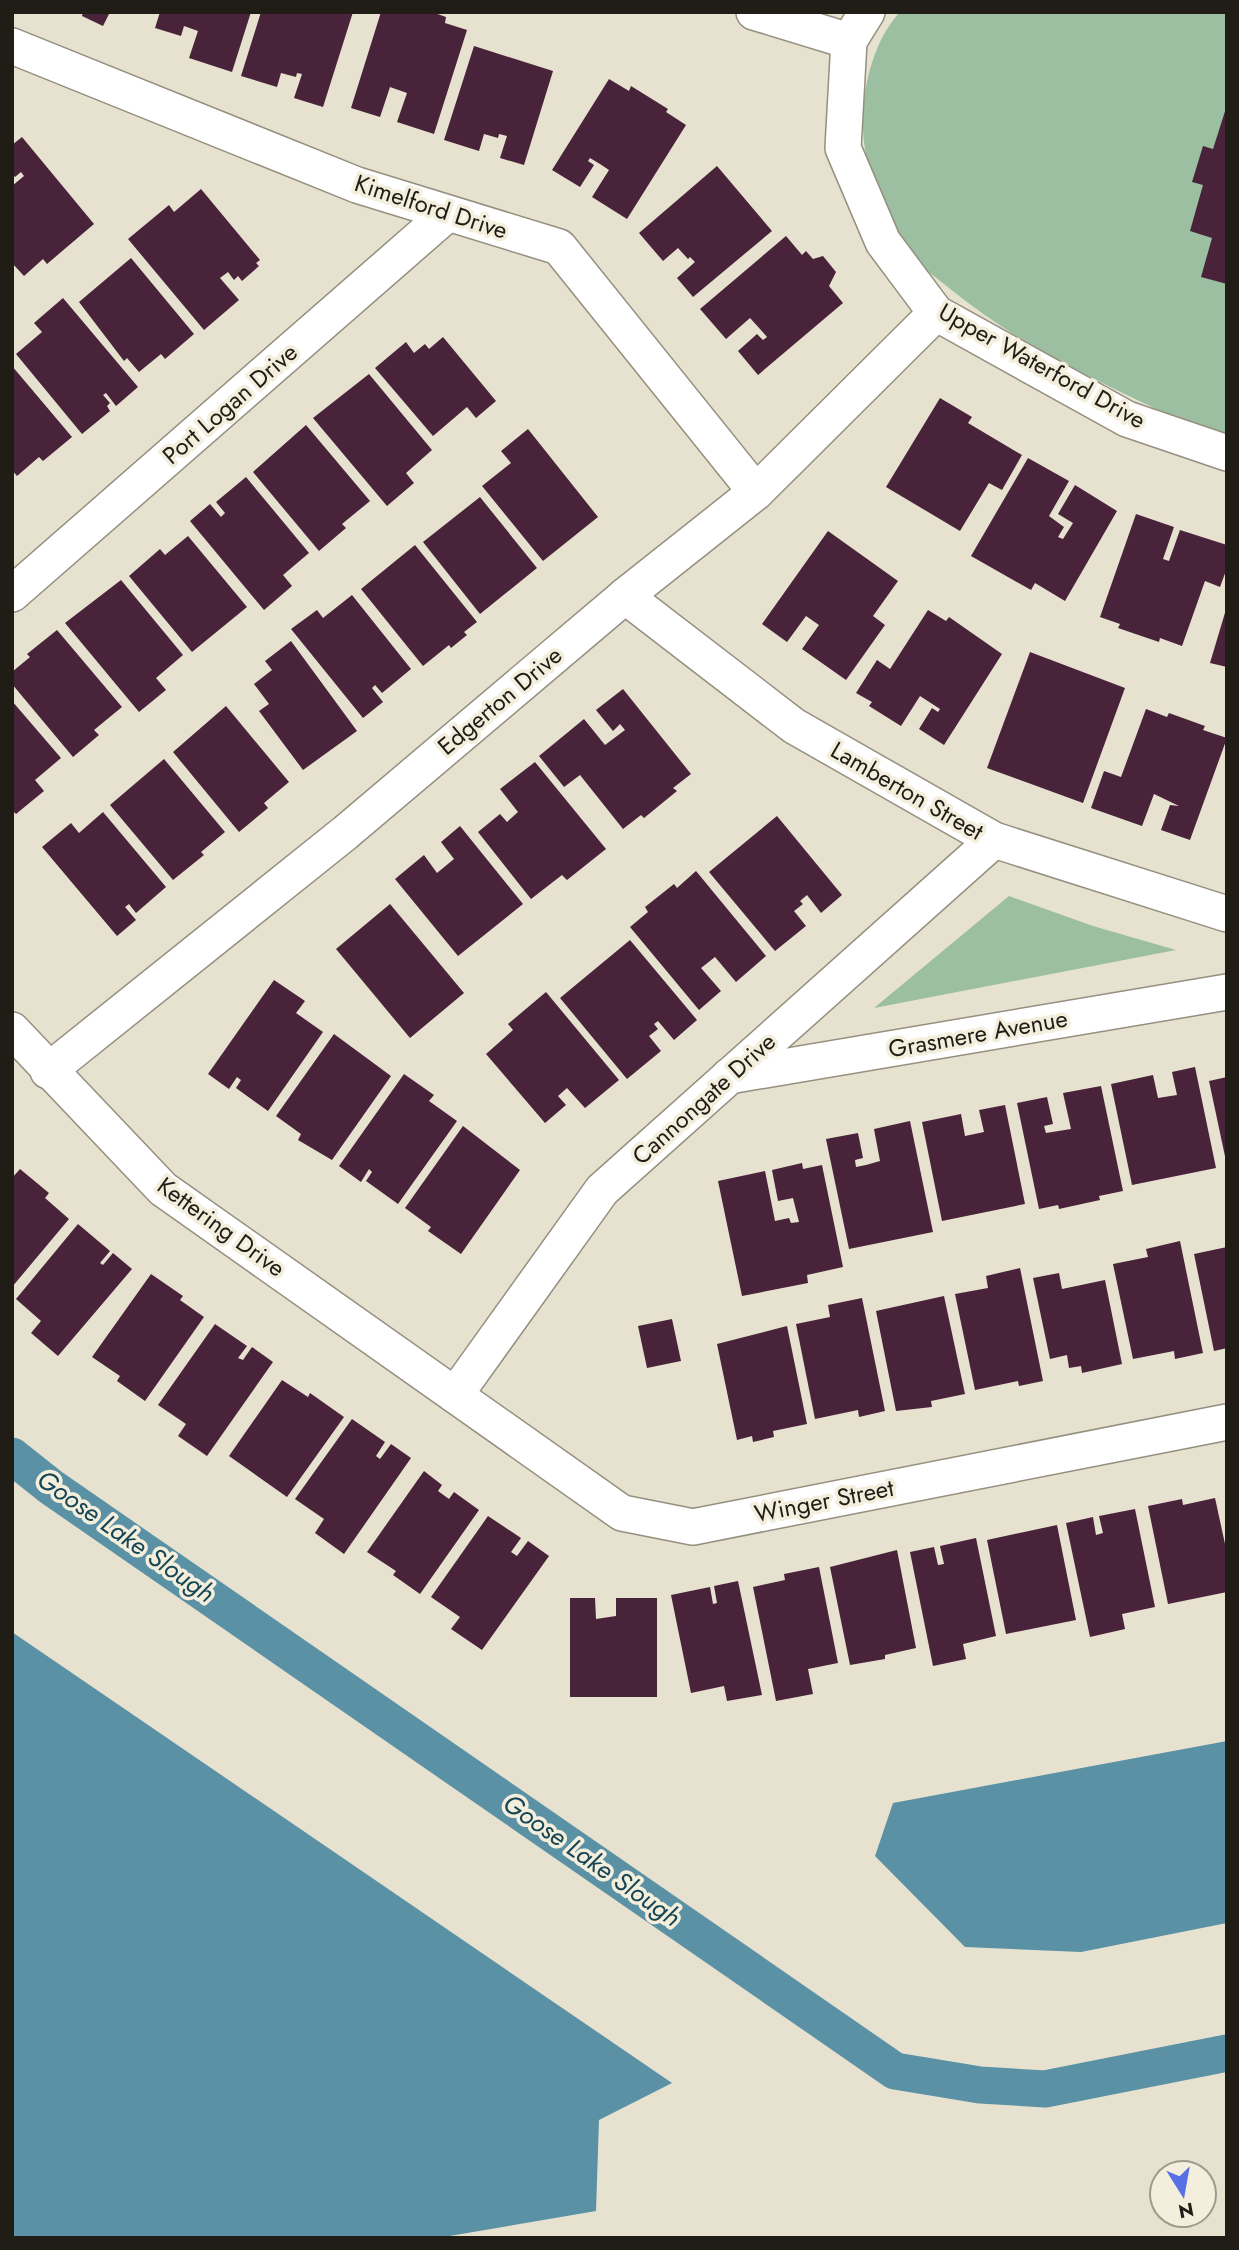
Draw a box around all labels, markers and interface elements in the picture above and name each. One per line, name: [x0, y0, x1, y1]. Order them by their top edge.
street label: Kimelford Drive: [350, 165, 512, 248]
street label: Upper Waterford Drive: [932, 294, 1152, 437]
street label: Port Logan Drive: [154, 335, 305, 472]
street label: Edgerton Drive: [430, 638, 570, 763]
street label: Lamberton Street: [824, 733, 990, 849]
street label: Grasmere Avenue: [886, 1001, 1070, 1066]
street label: Cannongate Drive: [624, 1024, 783, 1173]
street label: Kettering Drive: [150, 1168, 292, 1285]
water label: Goose Lake Slough: [29, 1460, 223, 1612]
street label: Winger Street: [751, 1470, 897, 1531]
water label: Goose Lake Slough: [495, 1784, 689, 1936]
north arrow: [1148, 2159, 1218, 2229]
text: N: [1176, 2196, 1196, 2225]

